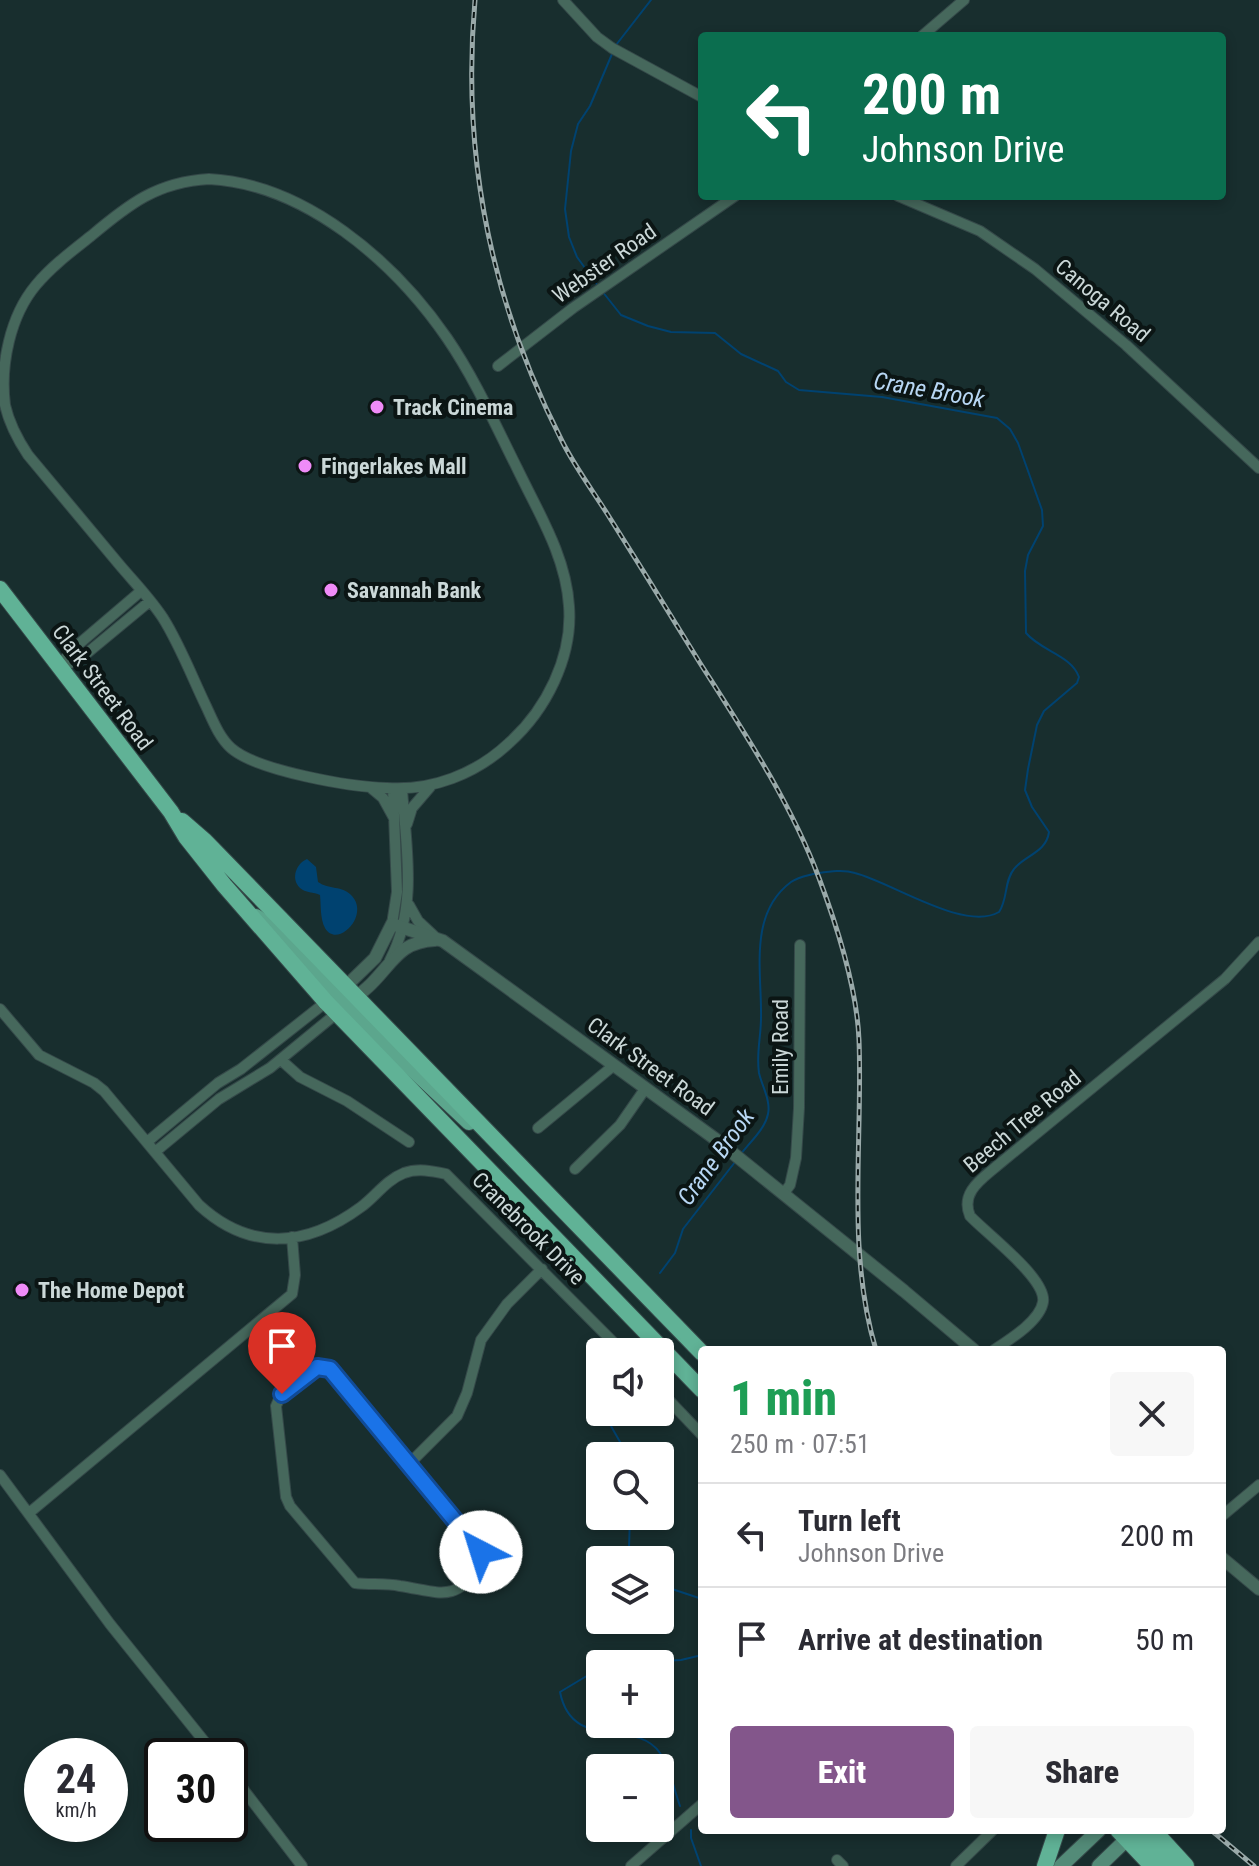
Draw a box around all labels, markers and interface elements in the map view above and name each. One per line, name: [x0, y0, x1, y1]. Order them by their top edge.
text: 200 m: [862, 62, 1001, 128]
icon: left: [730, 64, 834, 168]
text: Johnson Drive: [862, 129, 1064, 171]
street label: Webster Road: [548, 219, 661, 308]
street label: Canoga Road: [1050, 254, 1155, 347]
water label: Crane Brook: [871, 366, 987, 414]
place label: Track Cinema: [393, 395, 513, 420]
marker: Track Cinema: [368, 398, 386, 416]
place label: Fingerlakes Mall: [321, 454, 467, 479]
marker: Fingerlakes Mall: [296, 457, 314, 475]
place label: Savannah Bank: [347, 578, 482, 603]
marker: Savannah Bank: [322, 581, 340, 599]
street label: Clark Street Road: [47, 620, 158, 755]
street label: Emily Road: [768, 999, 793, 1095]
street label: Clark Street Road: [582, 1012, 719, 1121]
street label: Beech Tree Road: [959, 1065, 1086, 1178]
water label: Crane Brook: [672, 1103, 761, 1211]
street label: Cranebrook Drive: [467, 1167, 590, 1290]
place label: The Home Depot: [38, 1278, 185, 1303]
marker: The Home Depot: [13, 1281, 31, 1299]
pin: [248, 1312, 316, 1394]
icon: arrive: [260, 1324, 304, 1368]
map controls: [586, 1338, 674, 1842]
button: sound: [586, 1338, 674, 1426]
text: 1 min: [730, 1370, 837, 1427]
button: close: [1110, 1372, 1194, 1456]
text: 250 m · 07:51: [730, 1429, 870, 1459]
button: search: [586, 1442, 674, 1530]
text: Turn left: [798, 1503, 901, 1538]
position arrow: [439, 1510, 523, 1594]
icon: left: [730, 1513, 774, 1557]
text: 200 m: [1120, 1518, 1194, 1553]
text: Johnson Drive: [798, 1538, 944, 1568]
button: layers: [586, 1546, 674, 1634]
icon: arrive: [730, 1617, 774, 1661]
text: Arrive at destination: [798, 1622, 1043, 1657]
text: 50 m: [1135, 1622, 1194, 1657]
button: +: [586, 1650, 674, 1738]
button: Exit: [730, 1726, 954, 1818]
button: Share: [970, 1726, 1194, 1818]
speed limit sign: 30: [144, 1738, 248, 1842]
button: −: [586, 1754, 674, 1842]
text: 24: [56, 1756, 96, 1803]
text: km/h: [55, 1798, 97, 1822]

